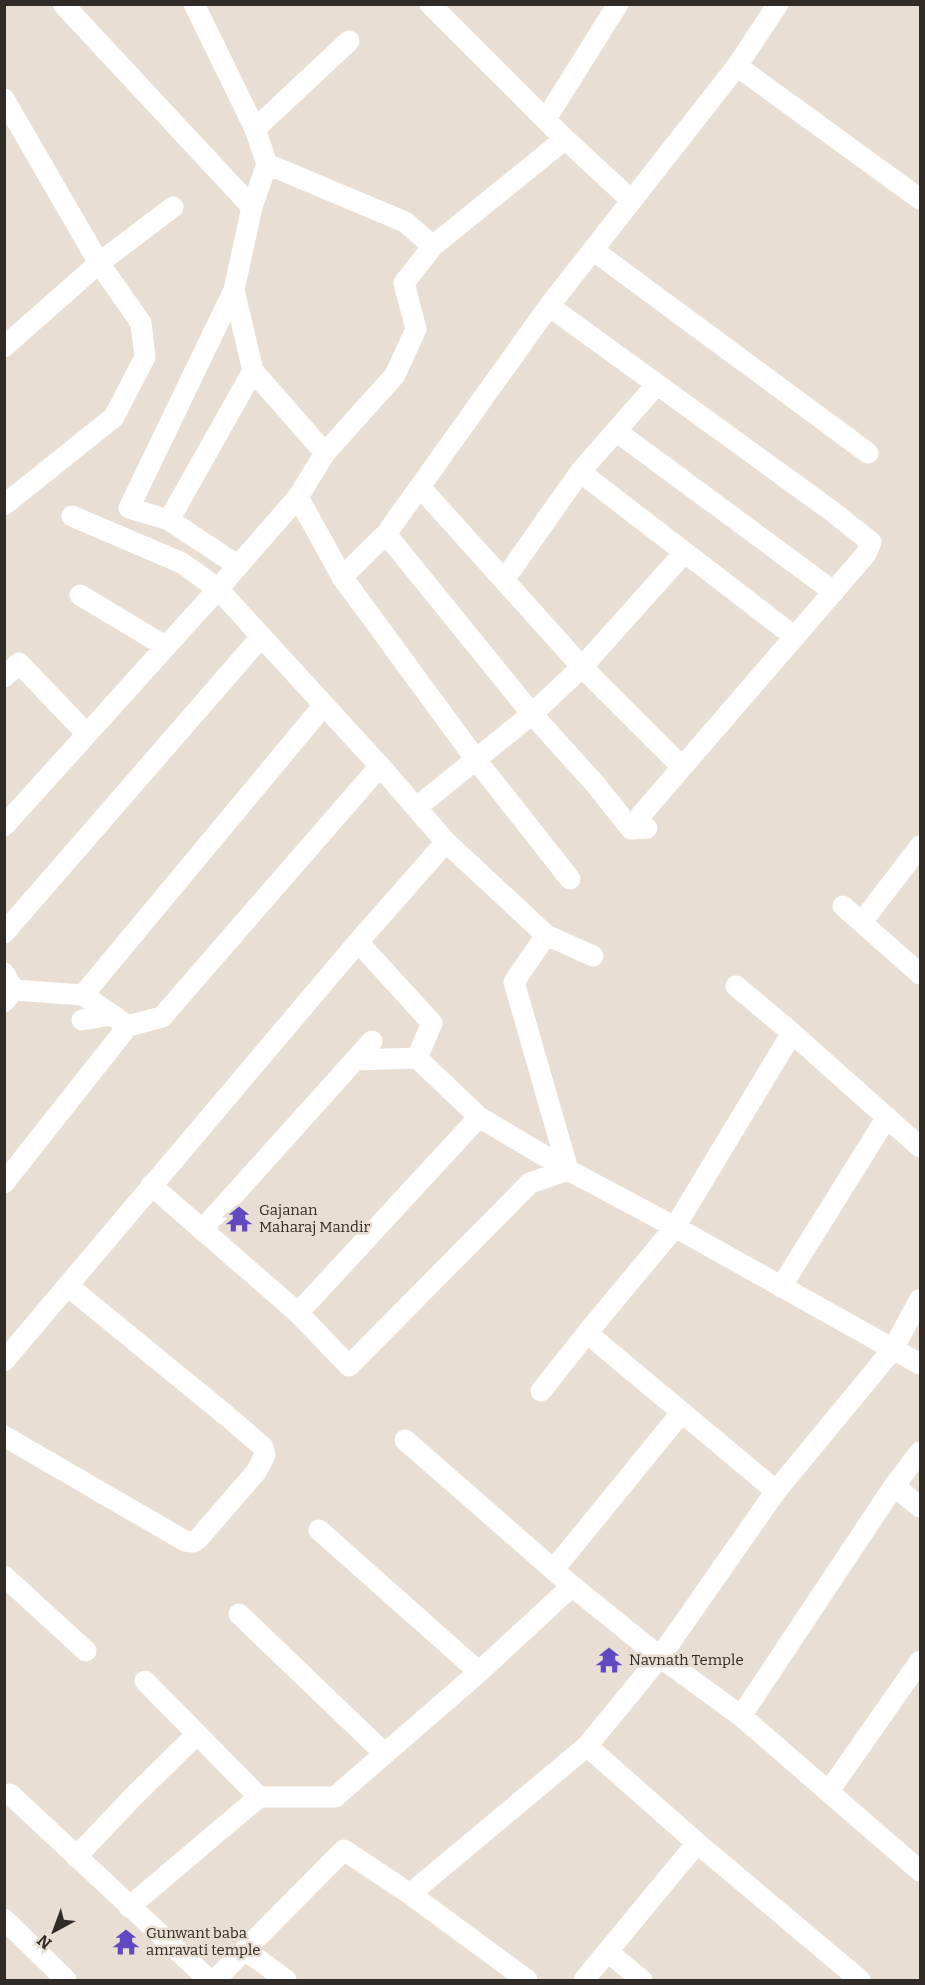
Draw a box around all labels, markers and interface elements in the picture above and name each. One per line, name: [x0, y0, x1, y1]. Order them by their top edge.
place label: Gajanan Maharaj Mandir: [259, 1201, 370, 1236]
temple icon: Gajanan Maharaj Mandir: [224, 1204, 254, 1234]
temple icon: Navnath Temple: [594, 1645, 624, 1675]
place label: Navnath Temple: [629, 1651, 744, 1669]
north arrow: [24, 1901, 84, 1961]
place label: Gunwant baba amravati temple: [146, 1924, 260, 1959]
temple icon: Gunwant baba amravati temple: [111, 1927, 141, 1957]
text: N: [34, 1931, 55, 1953]

